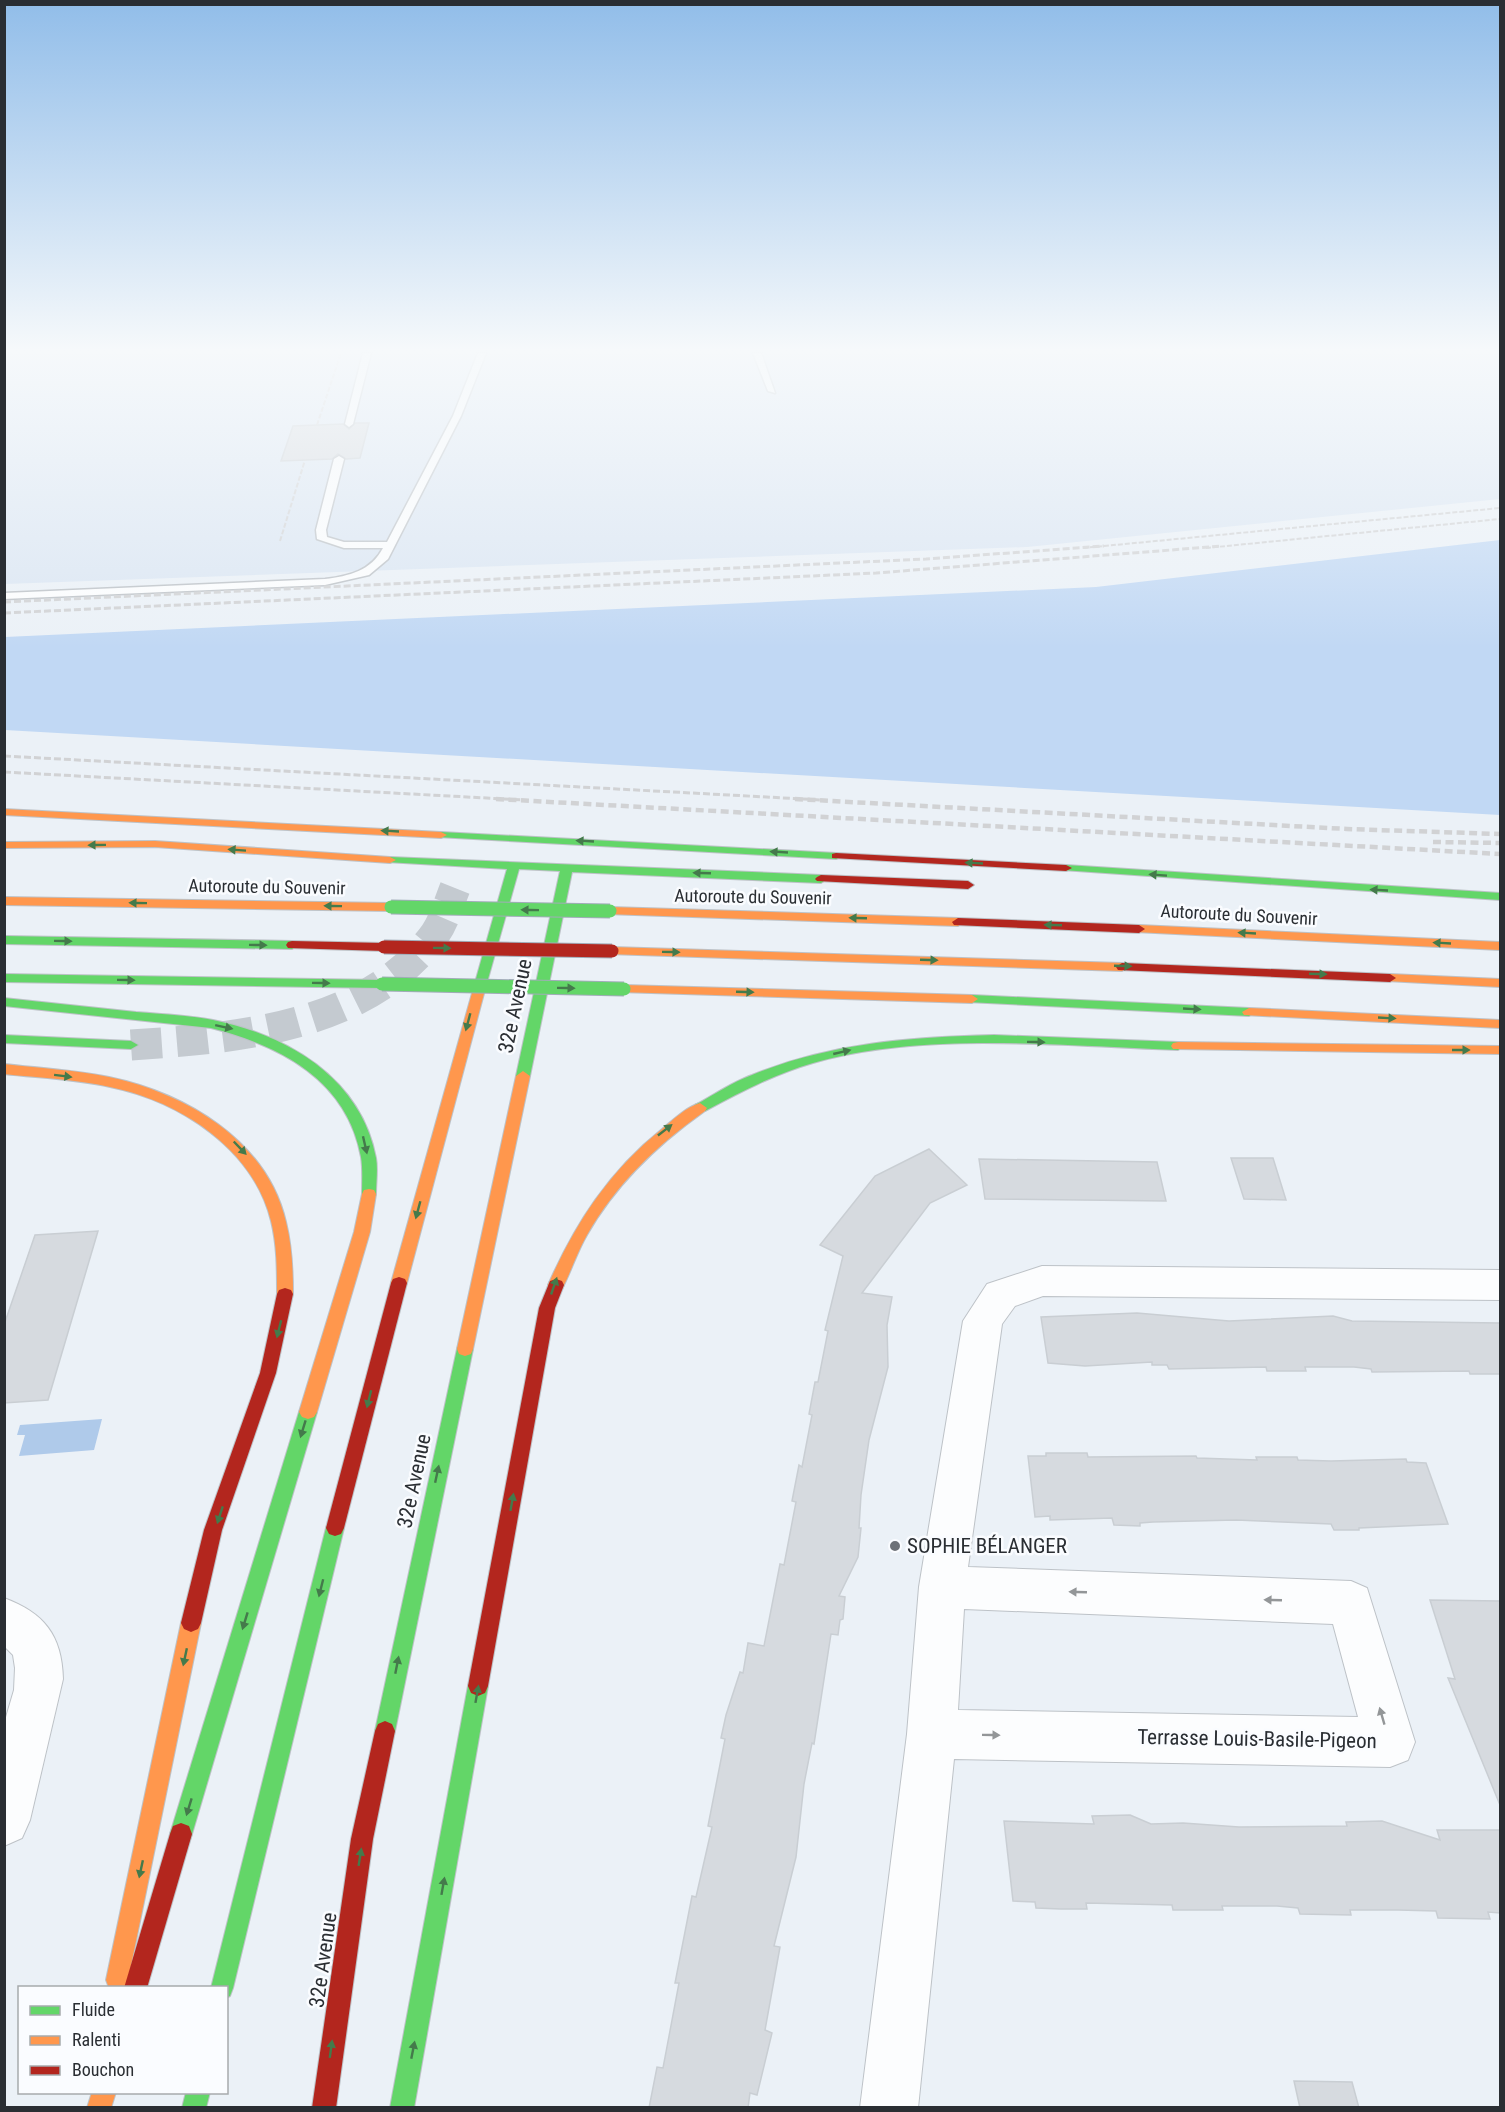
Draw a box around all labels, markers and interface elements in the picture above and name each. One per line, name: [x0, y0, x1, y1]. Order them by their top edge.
one-way arrow: [380, 826, 399, 835]
one-way arrow: [575, 837, 594, 846]
one-way arrow: [87, 840, 106, 849]
one-way arrow: [227, 845, 246, 855]
one-way arrow: [770, 847, 789, 857]
one-way arrow: [964, 858, 983, 867]
one-way arrow: [692, 868, 711, 877]
one-way arrow: [1148, 870, 1167, 880]
street label: Autoroute du Souvenir: [188, 875, 346, 898]
street label: Autoroute du Souvenir: [674, 885, 832, 908]
one-way arrow: [1370, 885, 1389, 894]
one-way arrow: [128, 898, 147, 908]
street label: Autoroute du Souvenir: [1160, 900, 1319, 929]
one-way arrow: [323, 901, 342, 911]
one-way arrow: [521, 905, 540, 915]
one-way arrow: [848, 913, 867, 922]
one-way arrow: [1043, 920, 1062, 929]
one-way arrow: [1238, 929, 1257, 938]
one-way arrow: [53, 936, 72, 946]
one-way arrow: [1433, 939, 1452, 948]
one-way arrow: [248, 940, 267, 949]
one-way arrow: [432, 943, 451, 952]
one-way arrow: [661, 947, 680, 957]
one-way arrow: [919, 955, 938, 964]
street label: 32e Avenue: [493, 956, 537, 1055]
one-way arrow: [1114, 962, 1133, 971]
one-way arrow: [1309, 970, 1328, 979]
one-way arrow: [116, 975, 135, 985]
one-way arrow: [311, 978, 330, 988]
one-way arrow: [557, 983, 576, 993]
one-way arrow: [736, 987, 755, 997]
one-way arrow: [1183, 1004, 1202, 1013]
one-way arrow: [463, 1013, 473, 1031]
one-way arrow: [1377, 1014, 1396, 1023]
one-way arrow: [214, 1022, 233, 1032]
one-way arrow: [1027, 1037, 1046, 1047]
one-way arrow: [1451, 1045, 1470, 1055]
one-way arrow: [833, 1046, 851, 1056]
one-way arrow: [53, 1071, 72, 1081]
one-way arrow: [657, 1123, 673, 1136]
one-way arrow: [361, 1135, 370, 1154]
one-way arrow: [232, 1140, 246, 1154]
one-way arrow: [413, 1201, 423, 1219]
one-way arrow: [549, 1277, 559, 1295]
one-way arrow: [273, 1320, 283, 1338]
one-way arrow: [363, 1390, 373, 1408]
one-way arrow: [298, 1420, 307, 1438]
street label: 32e Avenue: [392, 1431, 436, 1530]
one-way arrow: [433, 1465, 442, 1484]
one-way arrow: [507, 1492, 516, 1511]
one-way arrow: [215, 1506, 224, 1524]
place label: SOPHIE BÉLANGER: [907, 1534, 1067, 1558]
marker: SOPHIE BÉLANGER: [888, 1539, 902, 1553]
one-way arrow: [315, 1579, 325, 1597]
one-way arrow: [1069, 1587, 1088, 1596]
one-way arrow: [1263, 1595, 1282, 1604]
one-way arrow: [240, 1612, 249, 1630]
one-way arrow: [180, 1648, 189, 1667]
one-way arrow: [393, 1655, 402, 1674]
one-way arrow: [473, 1684, 482, 1703]
one-way arrow: [1377, 1706, 1387, 1725]
street label: Terrasse Louis-Basile-Pigeon: [1137, 1725, 1377, 1753]
one-way arrow: [981, 1730, 1000, 1740]
one-way arrow: [184, 1798, 193, 1816]
one-way arrow: [355, 1847, 364, 1866]
one-way arrow: [136, 1859, 145, 1878]
one-way arrow: [439, 1876, 448, 1895]
street label: 32e Avenue: [304, 1911, 342, 2009]
legend: [18, 1986, 228, 2094]
text: Fluide: [72, 1999, 115, 2020]
text: Ralenti: [72, 2029, 121, 2050]
one-way arrow: [327, 2040, 336, 2059]
one-way arrow: [409, 2040, 418, 2059]
text: Bouchon: [72, 2059, 134, 2080]

